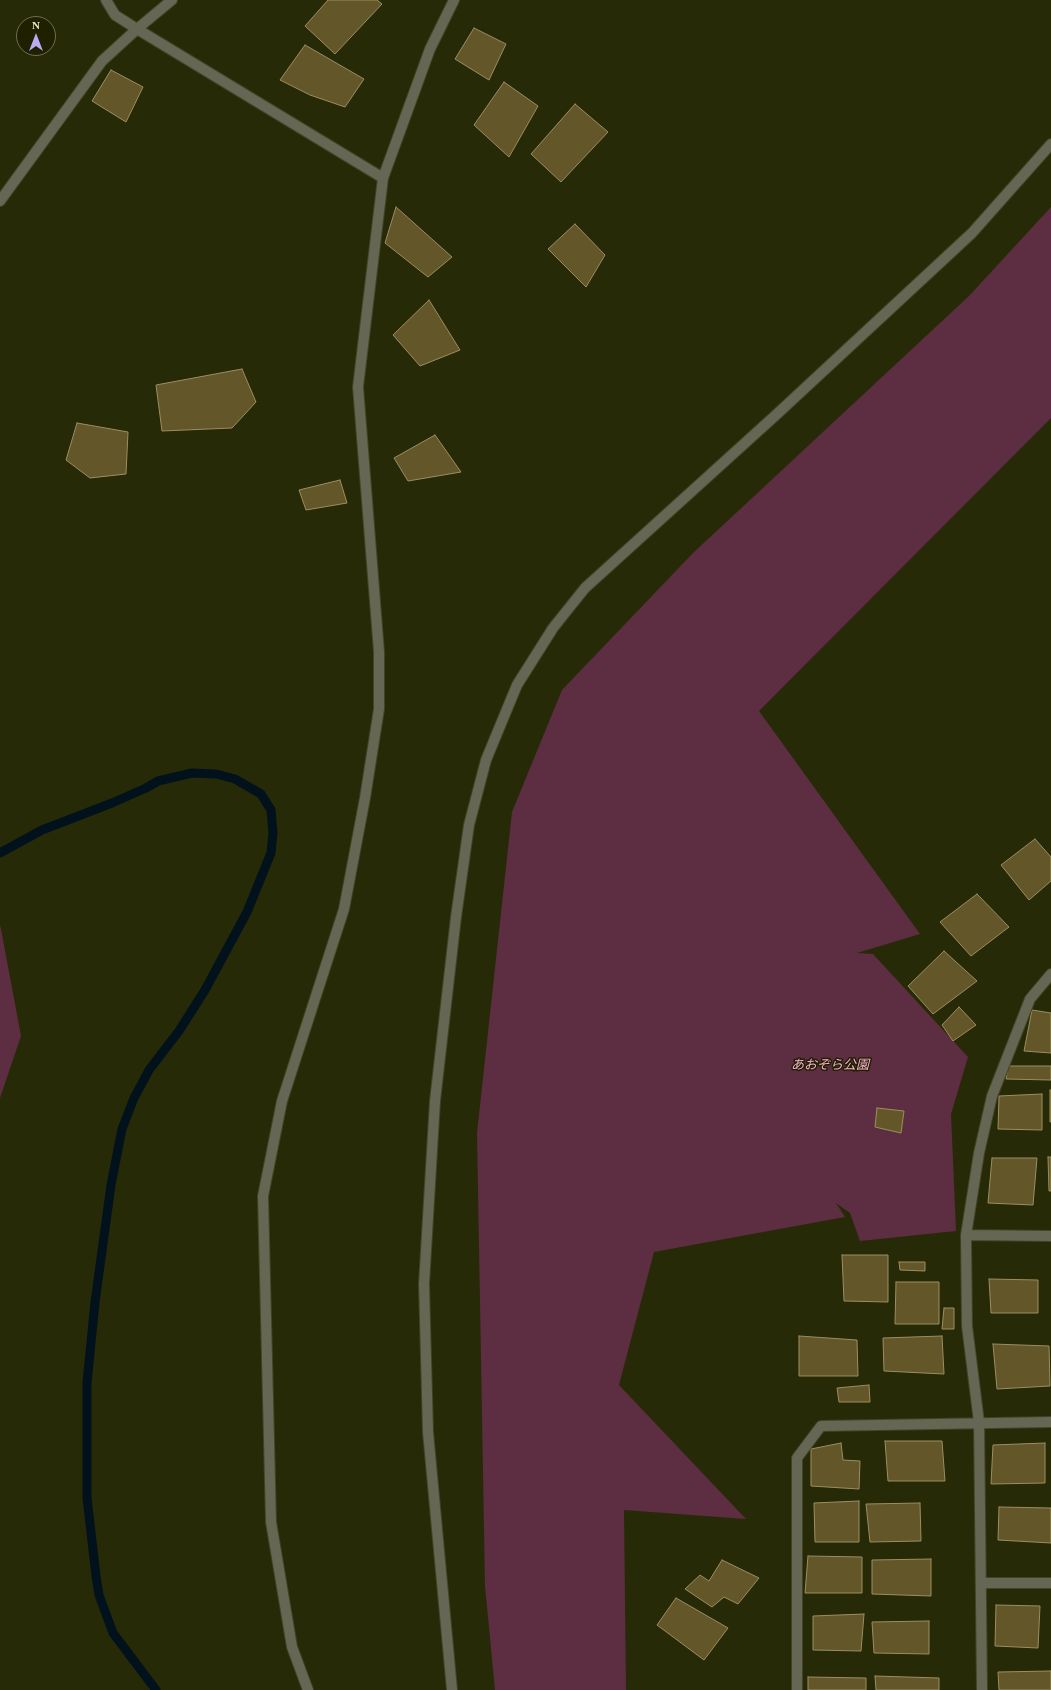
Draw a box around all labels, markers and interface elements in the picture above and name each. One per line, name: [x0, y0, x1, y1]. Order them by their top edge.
north arrow: [16, 16, 56, 56]
text: N: [32, 19, 40, 31]
park label: あおぞら公園: [791, 1056, 869, 1072]

